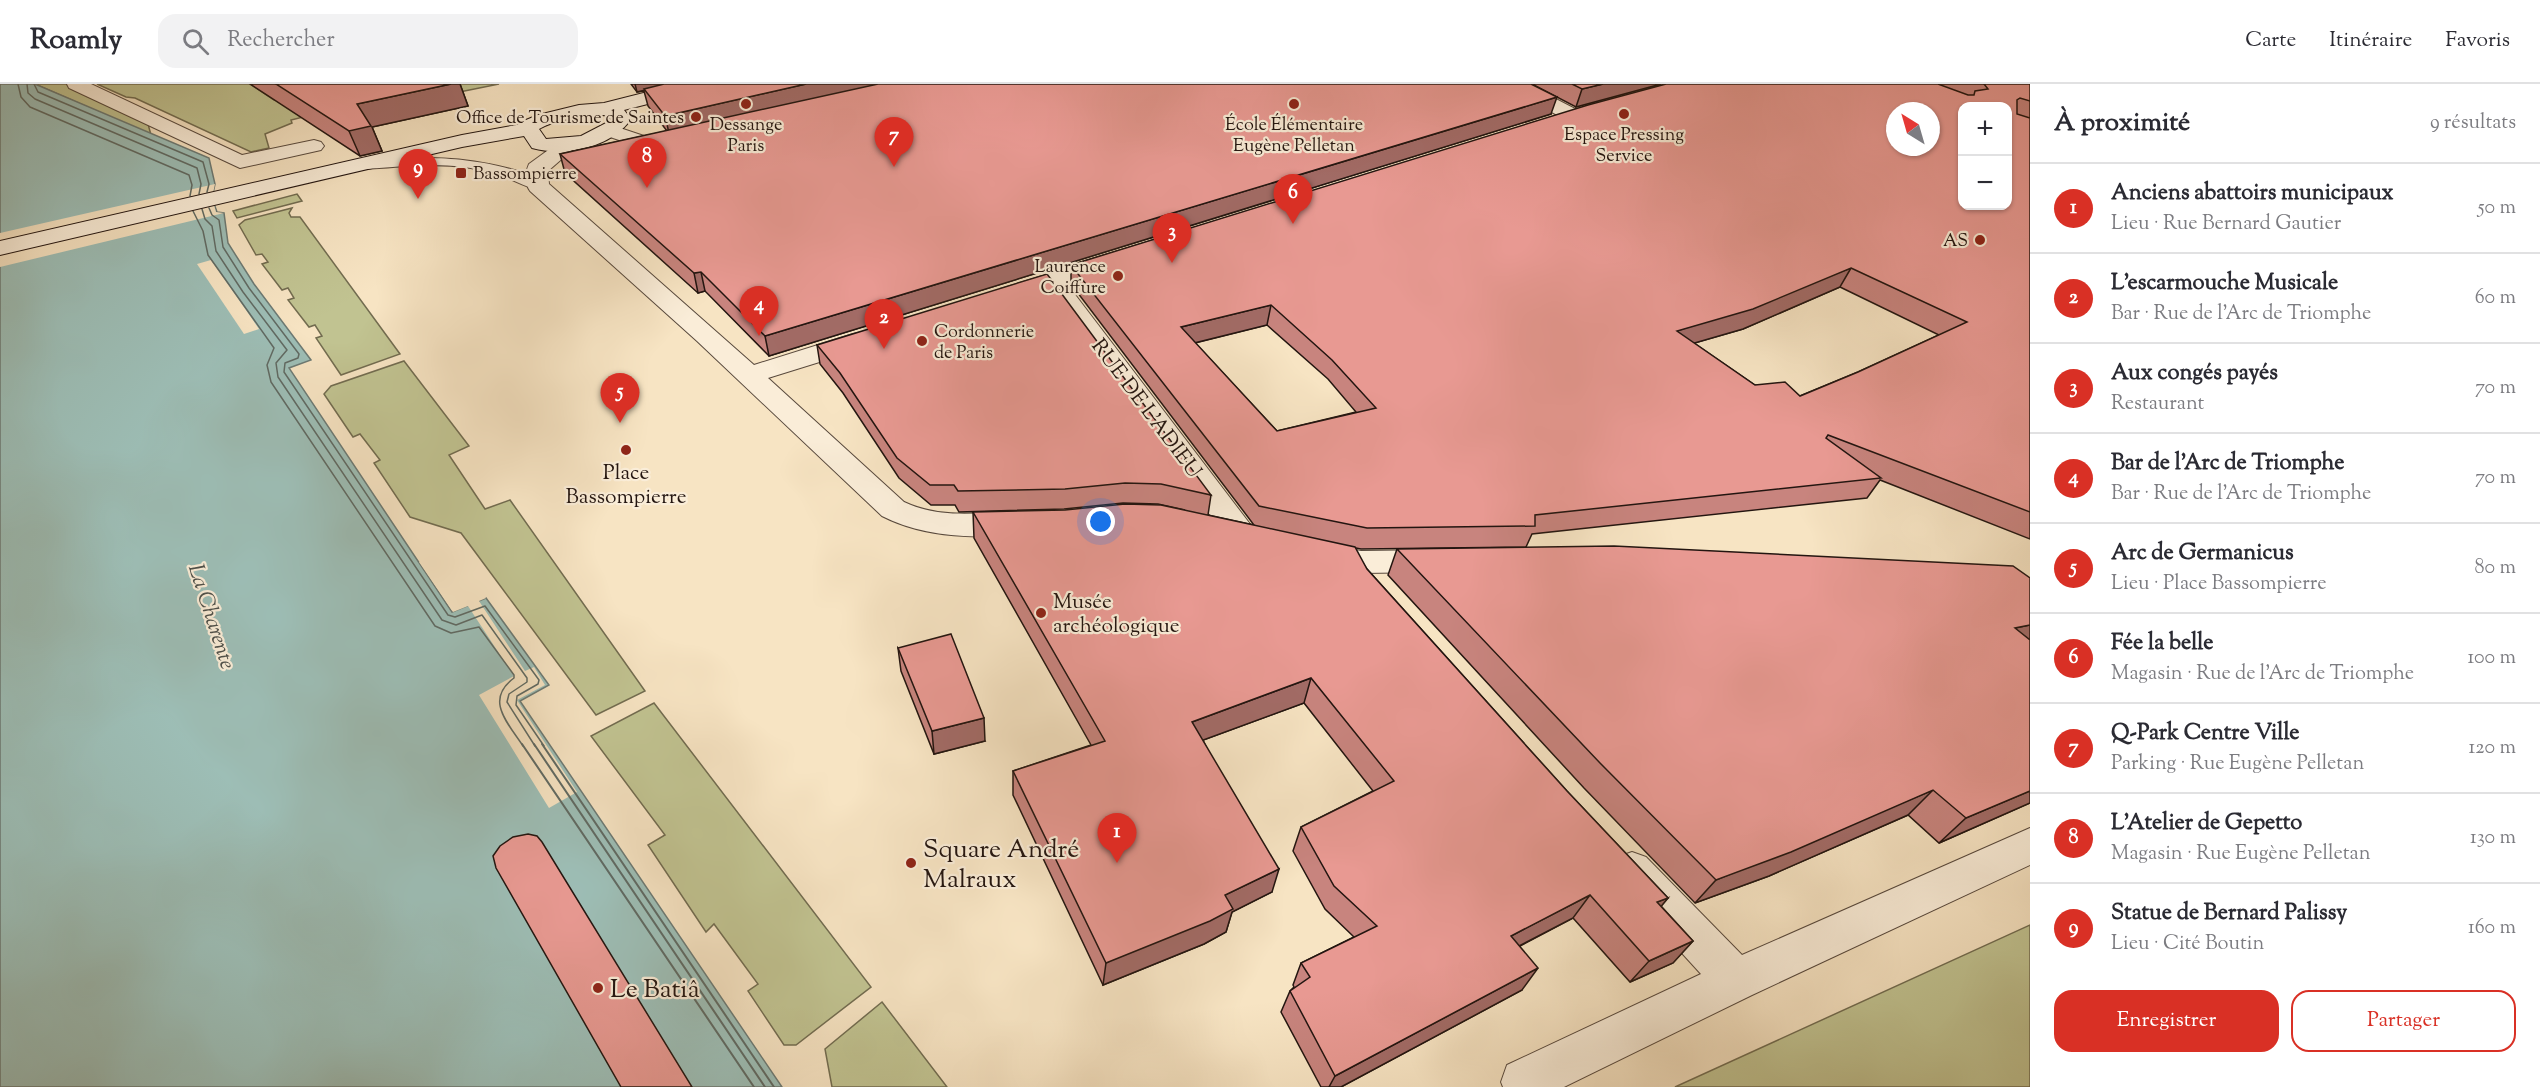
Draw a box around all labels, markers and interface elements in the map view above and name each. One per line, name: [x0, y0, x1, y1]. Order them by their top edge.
search box: [158, 14, 578, 68]
text: Roamly: [30, 21, 122, 61]
icon: search: [179, 25, 212, 58]
text: Rechercher: [227, 25, 335, 57]
text: Carte: [2245, 26, 2296, 56]
text: Itinéraire: [2329, 26, 2412, 56]
text: Favoris: [2445, 26, 2510, 56]
marker: Dessange Paris: [739, 97, 753, 111]
marker: École Élémentaire Eugène Pelletan: [1287, 97, 1301, 111]
north arrow: [1886, 102, 1940, 156]
map controls: [1958, 102, 2012, 210]
button: +: [1958, 102, 2012, 156]
text: À proximité: [2054, 105, 2190, 142]
place label: Office de Tourisme de Saintes: [456, 106, 684, 132]
marker: Espace Pressing Service: [1617, 107, 1631, 121]
text: 9 résultats: [2430, 109, 2516, 138]
marker: Office de Tourisme de Saintes: [689, 110, 703, 124]
place label: Dessange Paris: [710, 113, 782, 160]
place label: École Élémentaire Eugène Pelletan: [1225, 113, 1363, 160]
pin: 7: [874, 118, 914, 167]
place label: Espace Pressing Service: [1564, 123, 1684, 170]
pin: 8: [628, 138, 666, 188]
pin: 9: [398, 150, 438, 199]
button: −: [1958, 156, 2012, 210]
place label: Bassompierre: [473, 162, 577, 188]
marker: Bassompierre: [454, 166, 468, 180]
pin: 6: [1274, 174, 1312, 224]
text: Anciens abattoirs municipaux: [2111, 178, 2394, 210]
text: 1: [2070, 194, 2077, 223]
text: 50 m: [2478, 194, 2516, 223]
text: Lieu · Rue Bernard Gautier: [2111, 210, 2341, 239]
pin: 3: [1152, 214, 1192, 263]
place label: AS: [1943, 229, 1968, 255]
marker: AS: [1973, 233, 1987, 247]
place label: Laurence Coiffure: [1035, 255, 1106, 302]
text: L'escarmouche Musicale: [2111, 268, 2338, 300]
marker: Laurence Coiffure: [1111, 269, 1125, 283]
text: 2: [2069, 284, 2078, 313]
text: 60 m: [2475, 284, 2516, 313]
pin: 4: [740, 286, 778, 336]
pin: 2: [864, 300, 904, 349]
text: Bar · Rue de l'Arc de Triomphe: [2111, 300, 2371, 329]
place label: Cordonnerie de Paris: [934, 320, 1034, 367]
street label: RUE DE L'ADIEU: [1083, 333, 1208, 485]
marker: Cordonnerie de Paris: [915, 334, 929, 348]
text: Aux congés payés: [2111, 358, 2278, 390]
pin: 5: [600, 374, 640, 423]
text: 3: [2069, 374, 2078, 403]
text: 70 m: [2475, 374, 2516, 403]
text: Restaurant: [2111, 390, 2204, 419]
marker: Place Bassompierre: [619, 443, 633, 457]
text: Bar de l'Arc de Triomphe: [2111, 448, 2344, 480]
place label: Place Bassompierre: [566, 459, 686, 513]
text: 4: [2068, 464, 2079, 493]
text: 70 m: [2475, 464, 2516, 493]
text: Bar · Rue de l'Arc de Triomphe: [2111, 480, 2371, 509]
your location: [1086, 507, 1115, 536]
text: Arc de Germanicus: [2111, 538, 2294, 570]
text: 5: [2070, 554, 2077, 583]
text: 80 m: [2475, 554, 2516, 583]
water label: La Charente: [178, 560, 242, 674]
text: Lieu · Place Bassompierre: [2111, 570, 2327, 599]
place label: Musée archéologique: [1053, 588, 1180, 642]
marker: Musée archéologique: [1034, 606, 1048, 620]
text: Fée la belle: [2111, 628, 2214, 660]
text: 6: [2069, 644, 2078, 673]
text: 100 m: [2467, 644, 2516, 673]
text: Magasin · Rue de l'Arc de Triomphe: [2111, 660, 2414, 689]
text: Q-Park Centre Ville: [2111, 718, 2300, 750]
text: 7: [2068, 734, 2079, 763]
text: 120 m: [2468, 734, 2516, 763]
text: Parking · Rue Eugène Pelletan: [2111, 750, 2364, 779]
text: L'Atelier de Gepetto: [2111, 808, 2302, 840]
pin: 1: [1098, 814, 1136, 863]
text: 8: [2069, 824, 2079, 853]
text: 130 m: [2470, 824, 2516, 853]
place label: Square André Malraux: [923, 832, 1079, 899]
text: Magasin · Rue Eugène Pelletan: [2111, 840, 2371, 869]
marker: Square André Malraux: [904, 856, 918, 870]
text: Statue de Bernard Palissy: [2111, 898, 2347, 930]
text: 9: [2069, 914, 2078, 943]
text: 160 m: [2468, 914, 2516, 943]
text: Lieu · Cité Boutin: [2111, 930, 2264, 959]
place label: Le Batiâ: [610, 972, 700, 1009]
marker: Le Batiâ: [591, 981, 605, 995]
button: Enregistrer: [2054, 990, 2279, 1052]
button: Partager: [2291, 990, 2516, 1052]

